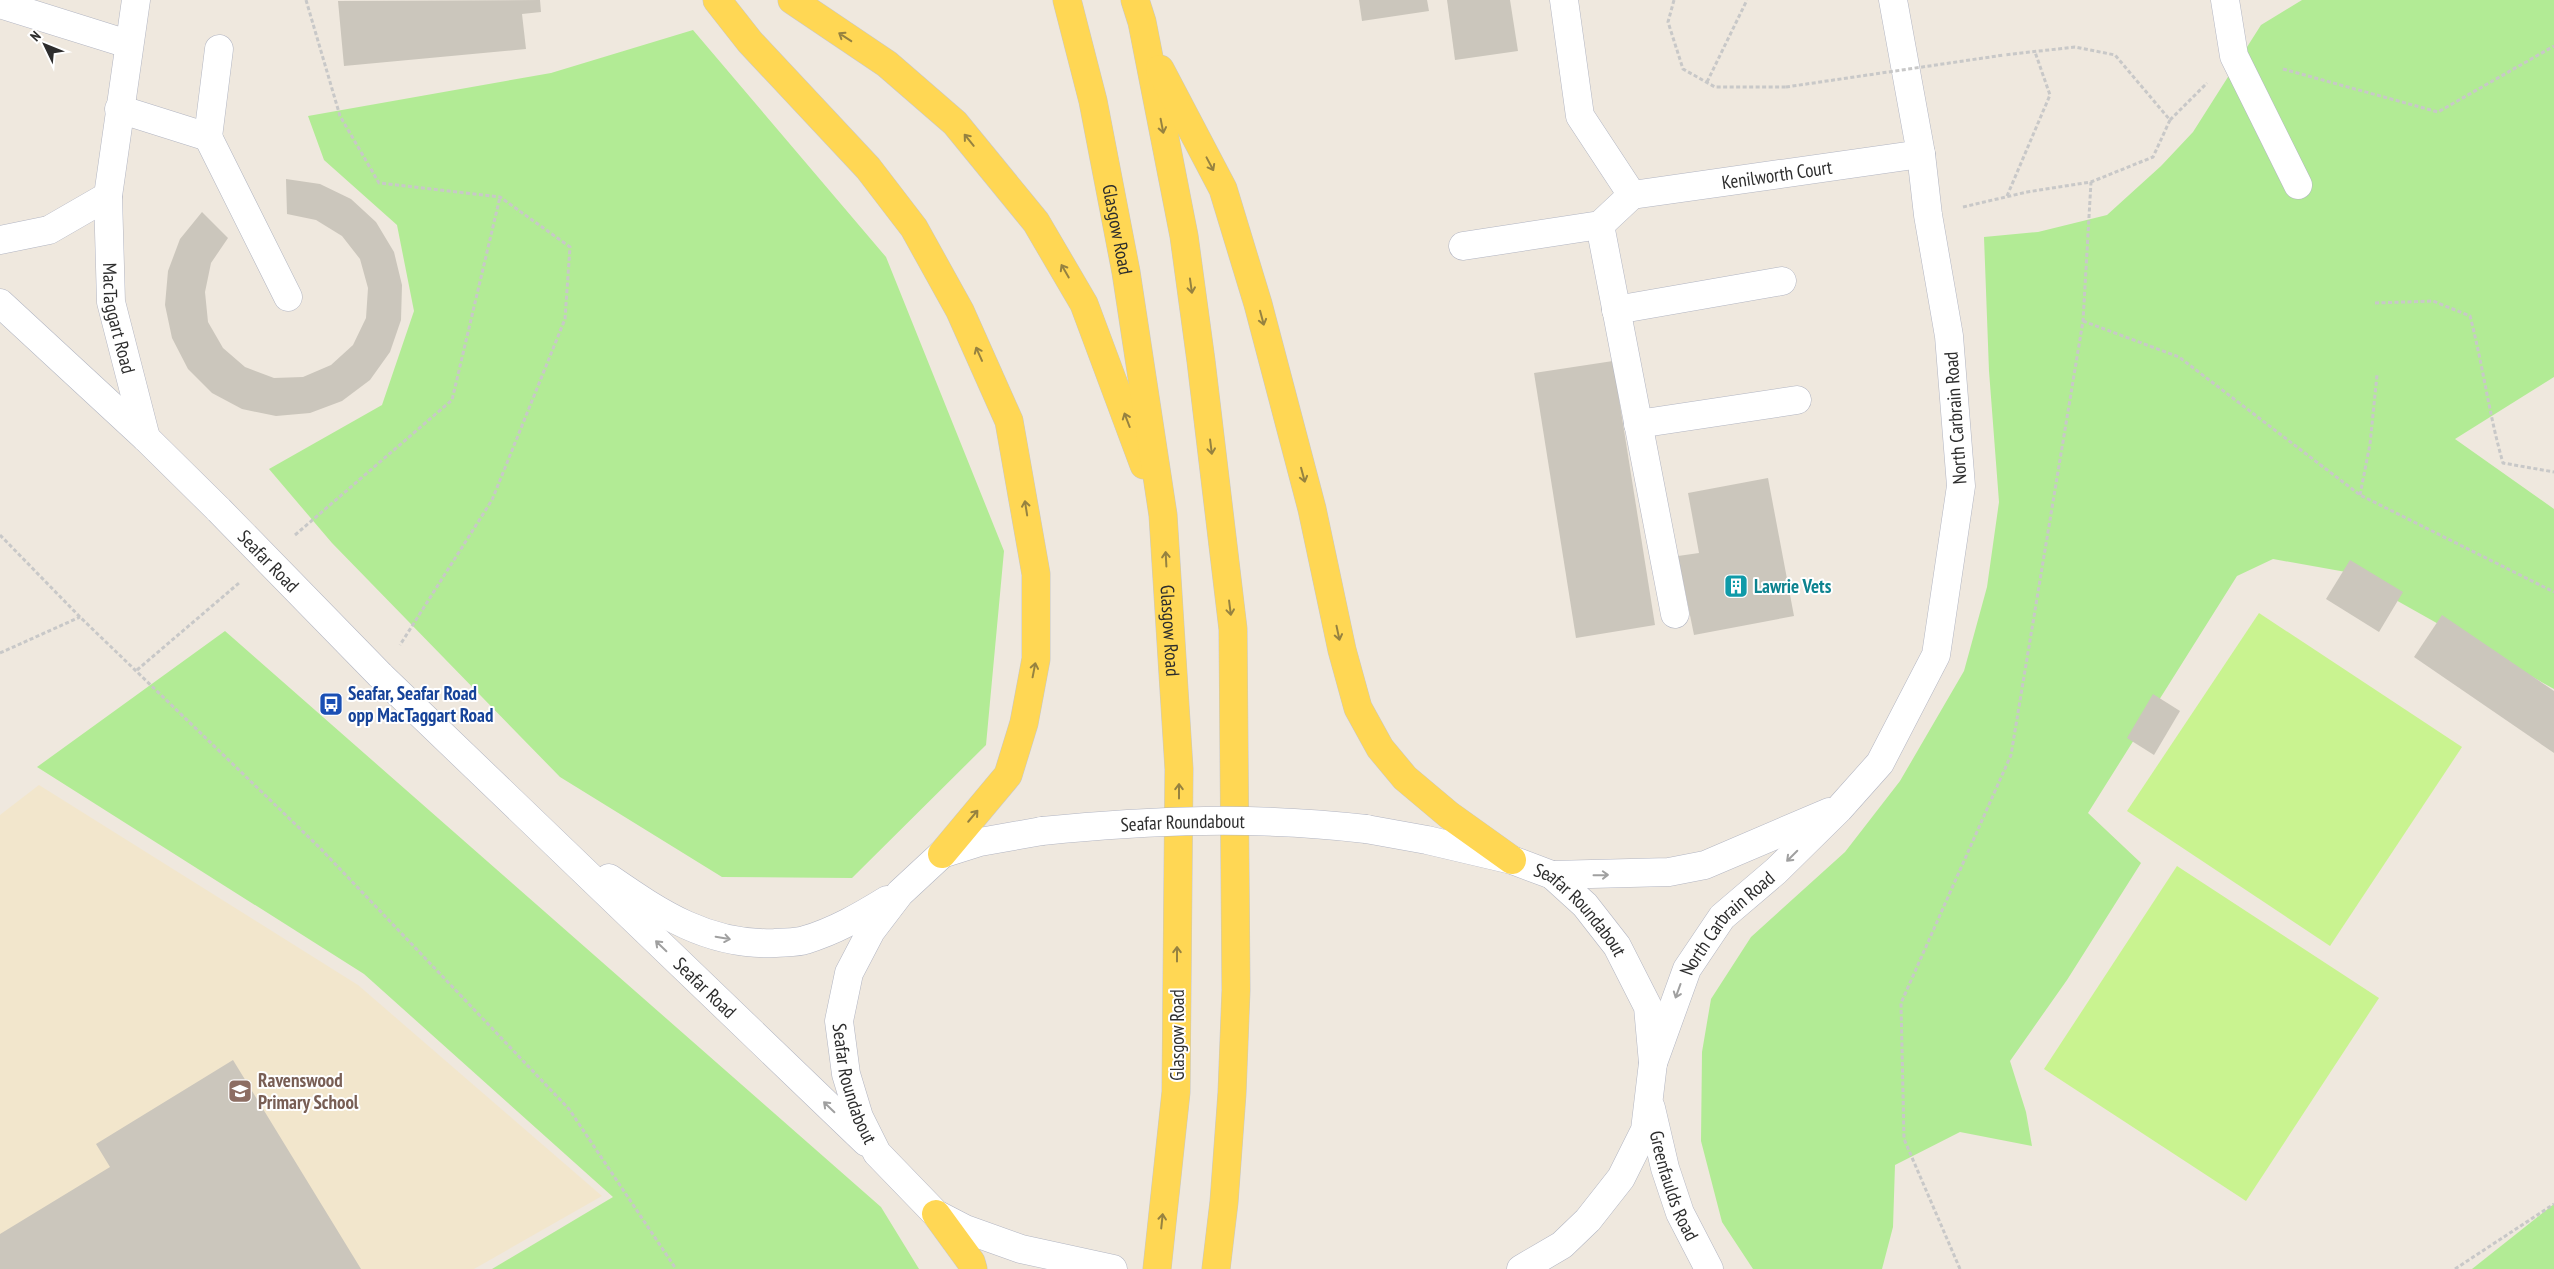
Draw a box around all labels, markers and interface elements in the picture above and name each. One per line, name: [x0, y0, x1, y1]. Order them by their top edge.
north arrow: [20, 20, 70, 70]
text: N: [26, 27, 45, 45]
one-way arrow: [838, 32, 852, 42]
one-way arrow: [1158, 117, 1167, 133]
one-way arrow: [963, 134, 974, 147]
street label: Kenilworth Court: [1720, 155, 1835, 194]
one-way arrow: [1206, 156, 1215, 171]
street label: Glasgow Road: [1097, 182, 1138, 277]
street label: MacTaggart Road: [98, 262, 141, 376]
one-way arrow: [1060, 263, 1070, 278]
one-way arrow: [1186, 277, 1196, 293]
one-way arrow: [1257, 309, 1267, 325]
one-way arrow: [973, 347, 983, 362]
street label: North Carbrain Road: [1938, 351, 1972, 485]
one-way arrow: [1122, 413, 1131, 429]
one-way arrow: [1206, 439, 1216, 455]
one-way arrow: [1299, 466, 1309, 482]
one-way arrow: [1020, 501, 1030, 517]
street label: Seafar Road: [233, 525, 304, 597]
one-way arrow: [1162, 551, 1171, 567]
building icon: Lawrie Vets: [1723, 573, 1749, 599]
place label: Lawrie Vets: [1754, 574, 1832, 598]
street label: Glasgow Road: [1155, 584, 1185, 677]
one-way arrow: [1225, 600, 1235, 616]
one-way arrow: [1334, 625, 1343, 641]
one-way arrow: [1029, 662, 1039, 678]
place label: Seafar, Seafar Road opp MacTaggart Road: [348, 681, 493, 727]
bus stop icon: Seafar, Seafar Road opp MacTaggart Road: [318, 691, 344, 717]
one-way arrow: [1174, 784, 1184, 800]
street label: Seafar Roundabout: [1120, 809, 1246, 836]
one-way arrow: [967, 810, 978, 823]
one-way arrow: [1786, 849, 1798, 862]
street label: Seafar Roundabout: [1531, 857, 1632, 961]
street label: North Carbrain Road: [1674, 866, 1779, 978]
one-way arrow: [1592, 870, 1608, 880]
one-way arrow: [714, 933, 730, 943]
one-way arrow: [655, 940, 668, 952]
one-way arrow: [1172, 946, 1182, 962]
street label: Seafar Road: [669, 952, 742, 1023]
one-way arrow: [1673, 983, 1682, 999]
street label: Glasgow Road: [1165, 989, 1189, 1081]
street label: Seafar Roundabout: [827, 1022, 883, 1148]
place label: Ravenswood Primary School: [258, 1068, 359, 1114]
school or university icon: Ravenswood Primary School: [227, 1078, 253, 1104]
one-way arrow: [823, 1101, 836, 1113]
street label: Greenfaulds Road: [1645, 1128, 1704, 1245]
one-way arrow: [1158, 1213, 1167, 1229]

